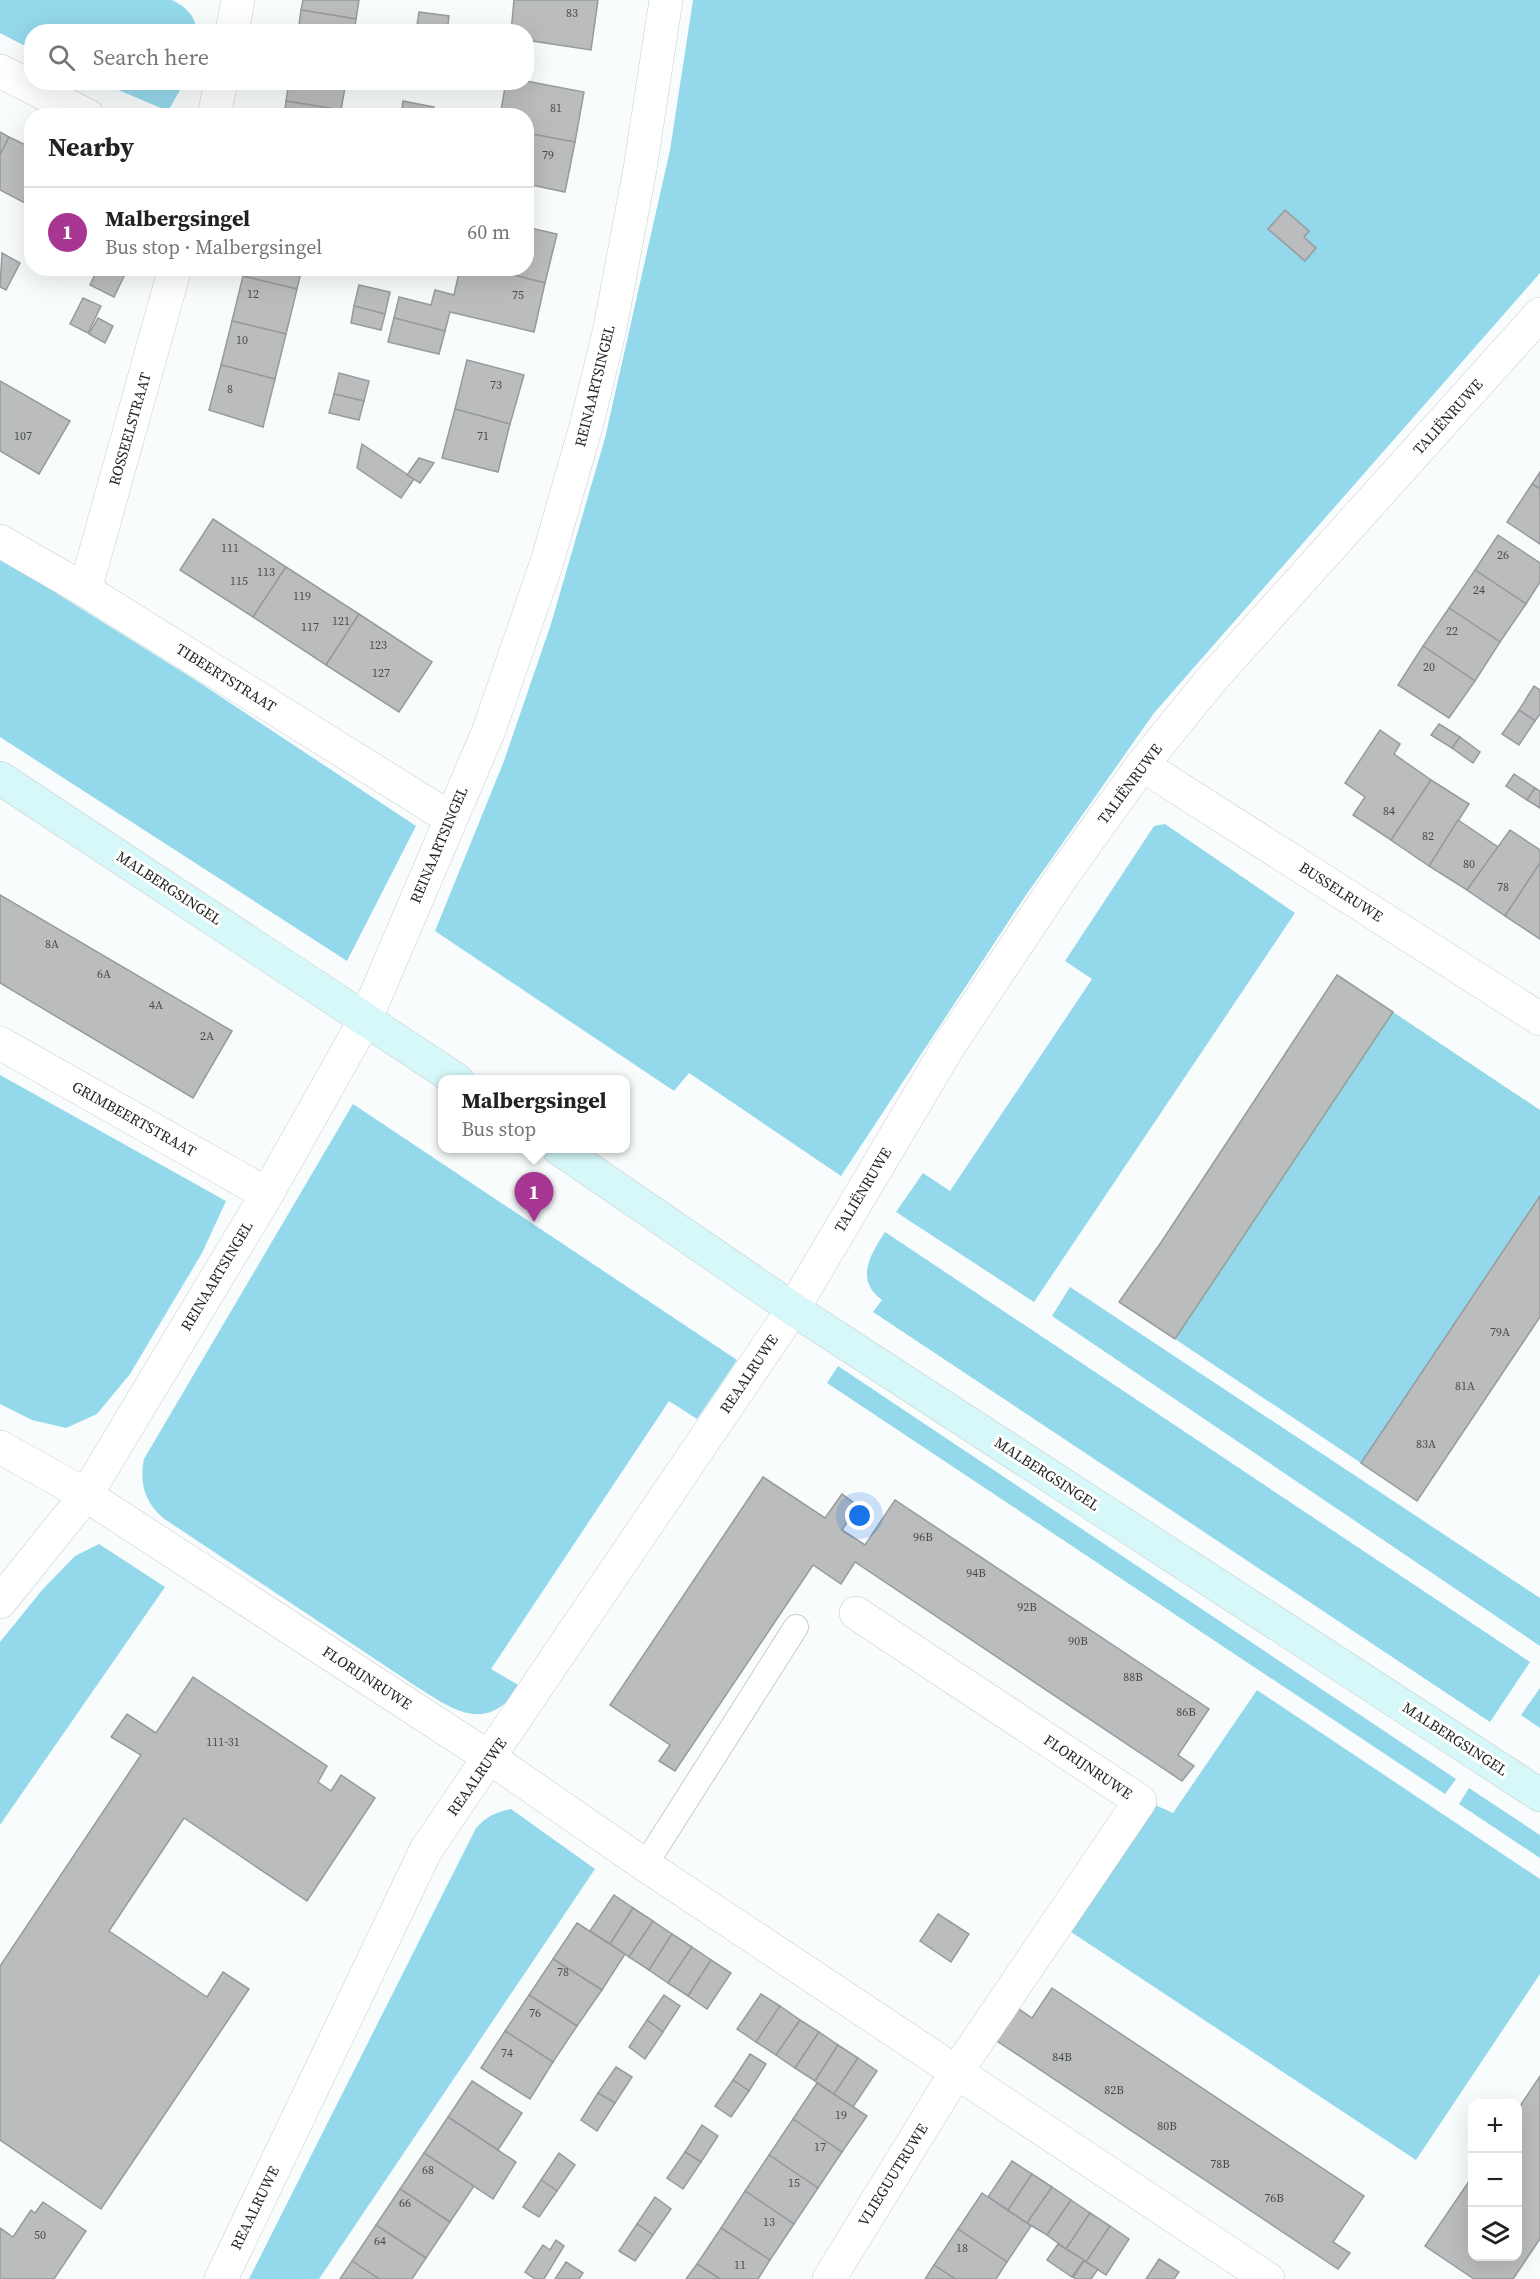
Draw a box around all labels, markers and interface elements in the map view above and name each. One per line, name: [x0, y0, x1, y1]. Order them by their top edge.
house number: 83: [566, 5, 578, 21]
search box: [24, 24, 534, 90]
icon: search: [45, 41, 78, 74]
text: Search here: [93, 42, 209, 72]
house number: 81: [550, 100, 562, 116]
text: Nearby: [48, 129, 134, 165]
house number: 79: [542, 147, 554, 163]
text: Malbergsingel: [105, 203, 250, 233]
text: 1: [62, 218, 73, 246]
text: 60 m: [467, 218, 510, 246]
text: Bus stop · Malbergsingel: [105, 233, 322, 261]
house number: 12: [247, 286, 259, 302]
house number: 75: [512, 287, 524, 303]
street label: REINAARTSINGEL: [569, 323, 620, 449]
house number: 10: [236, 332, 248, 348]
street label: ROSSEELSTRAAT: [103, 370, 156, 488]
street label: TALIËNRUWE: [1408, 374, 1487, 459]
house number: 73: [490, 377, 502, 393]
house number: 8: [227, 381, 233, 397]
house number: 107: [14, 428, 32, 444]
house number: 71: [477, 428, 489, 444]
house number: 111: [221, 540, 239, 556]
house number: 26: [1497, 547, 1509, 563]
house number: 113: [257, 564, 275, 580]
house number: 115: [230, 573, 248, 589]
house number: 24: [1473, 582, 1485, 598]
house number: 119: [293, 588, 311, 604]
house number: 121: [332, 613, 350, 629]
house number: 117: [301, 619, 319, 635]
house number: 22: [1446, 623, 1458, 639]
house number: 123: [369, 637, 387, 653]
street label: TIBEERTSTRAAT: [172, 638, 281, 717]
house number: 20: [1423, 659, 1435, 675]
house number: 127: [372, 665, 390, 681]
street label: TALIËNRUWE: [1092, 739, 1167, 828]
street label: REINAARTSINGEL: [404, 783, 473, 906]
house number: 84: [1383, 803, 1395, 819]
house number: 82: [1422, 828, 1434, 844]
street label: MALBERGSINGEL: [113, 846, 226, 930]
house number: 80: [1463, 856, 1475, 872]
street label: BUSSELRUWE: [1295, 857, 1387, 926]
house number: 78: [1497, 879, 1509, 895]
house number: 8A: [45, 936, 59, 952]
house number: 6A: [97, 966, 111, 982]
house number: 4A: [149, 997, 163, 1013]
house number: 2A: [200, 1028, 214, 1044]
popup: [438, 1075, 630, 1153]
street label: GRIMBEERTSTRAAT: [68, 1076, 200, 1161]
text: Malbergsingel: [461, 1085, 607, 1115]
text: Bus stop: [461, 1115, 536, 1143]
street label: TALIËNRUWE: [829, 1143, 896, 1236]
pin: 1: [514, 1172, 554, 1222]
street label: REINAARTSINGEL: [175, 1217, 258, 1335]
house number: 79A: [1490, 1324, 1510, 1340]
street label: REAALRUWE: [714, 1330, 783, 1417]
house number: 81A: [1455, 1378, 1475, 1394]
street label: MALBERGSINGEL: [991, 1432, 1104, 1516]
house number: 83A: [1416, 1436, 1436, 1452]
your location: [845, 1501, 874, 1530]
house number: 96B: [913, 1529, 933, 1545]
house number: 94B: [966, 1565, 986, 1581]
house number: 92B: [1017, 1599, 1037, 1615]
house number: 90B: [1068, 1633, 1088, 1649]
street label: FLORIJNRUWE: [318, 1641, 416, 1714]
house number: 88B: [1123, 1669, 1143, 1685]
street label: MALBERGSINGEL: [1399, 1697, 1512, 1781]
house number: 86B: [1176, 1704, 1196, 1720]
street label: FLORIJNRUWE: [1040, 1729, 1137, 1804]
street label: REAALRUWE: [442, 1733, 511, 1820]
house number: 111-31: [206, 1734, 240, 1750]
house number: 78: [557, 1964, 569, 1980]
house number: 76: [529, 2005, 541, 2021]
house number: 74: [501, 2045, 513, 2061]
house number: 84B: [1052, 2049, 1072, 2065]
house number: 82B: [1104, 2082, 1124, 2098]
map controls: [1468, 2099, 1522, 2261]
button: +: [1468, 2099, 1522, 2153]
house number: 19: [835, 2107, 847, 2123]
house number: 80B: [1157, 2118, 1177, 2134]
street label: VLIEGUUTRUWE: [853, 2119, 933, 2230]
house number: 17: [814, 2139, 826, 2155]
button: −: [1468, 2153, 1522, 2207]
house number: 78B: [1210, 2156, 1230, 2172]
street label: REAALRUWE: [225, 2162, 284, 2253]
house number: 68: [422, 2162, 434, 2178]
house number: 15: [788, 2175, 800, 2191]
house number: 76B: [1264, 2190, 1284, 2206]
house number: 66: [399, 2195, 411, 2211]
button: layers: [1468, 2207, 1522, 2261]
house number: 13: [763, 2214, 775, 2230]
house number: 50: [34, 2227, 46, 2243]
house number: 64: [374, 2233, 386, 2249]
house number: 18: [956, 2240, 968, 2256]
house number: 11: [734, 2257, 746, 2273]

